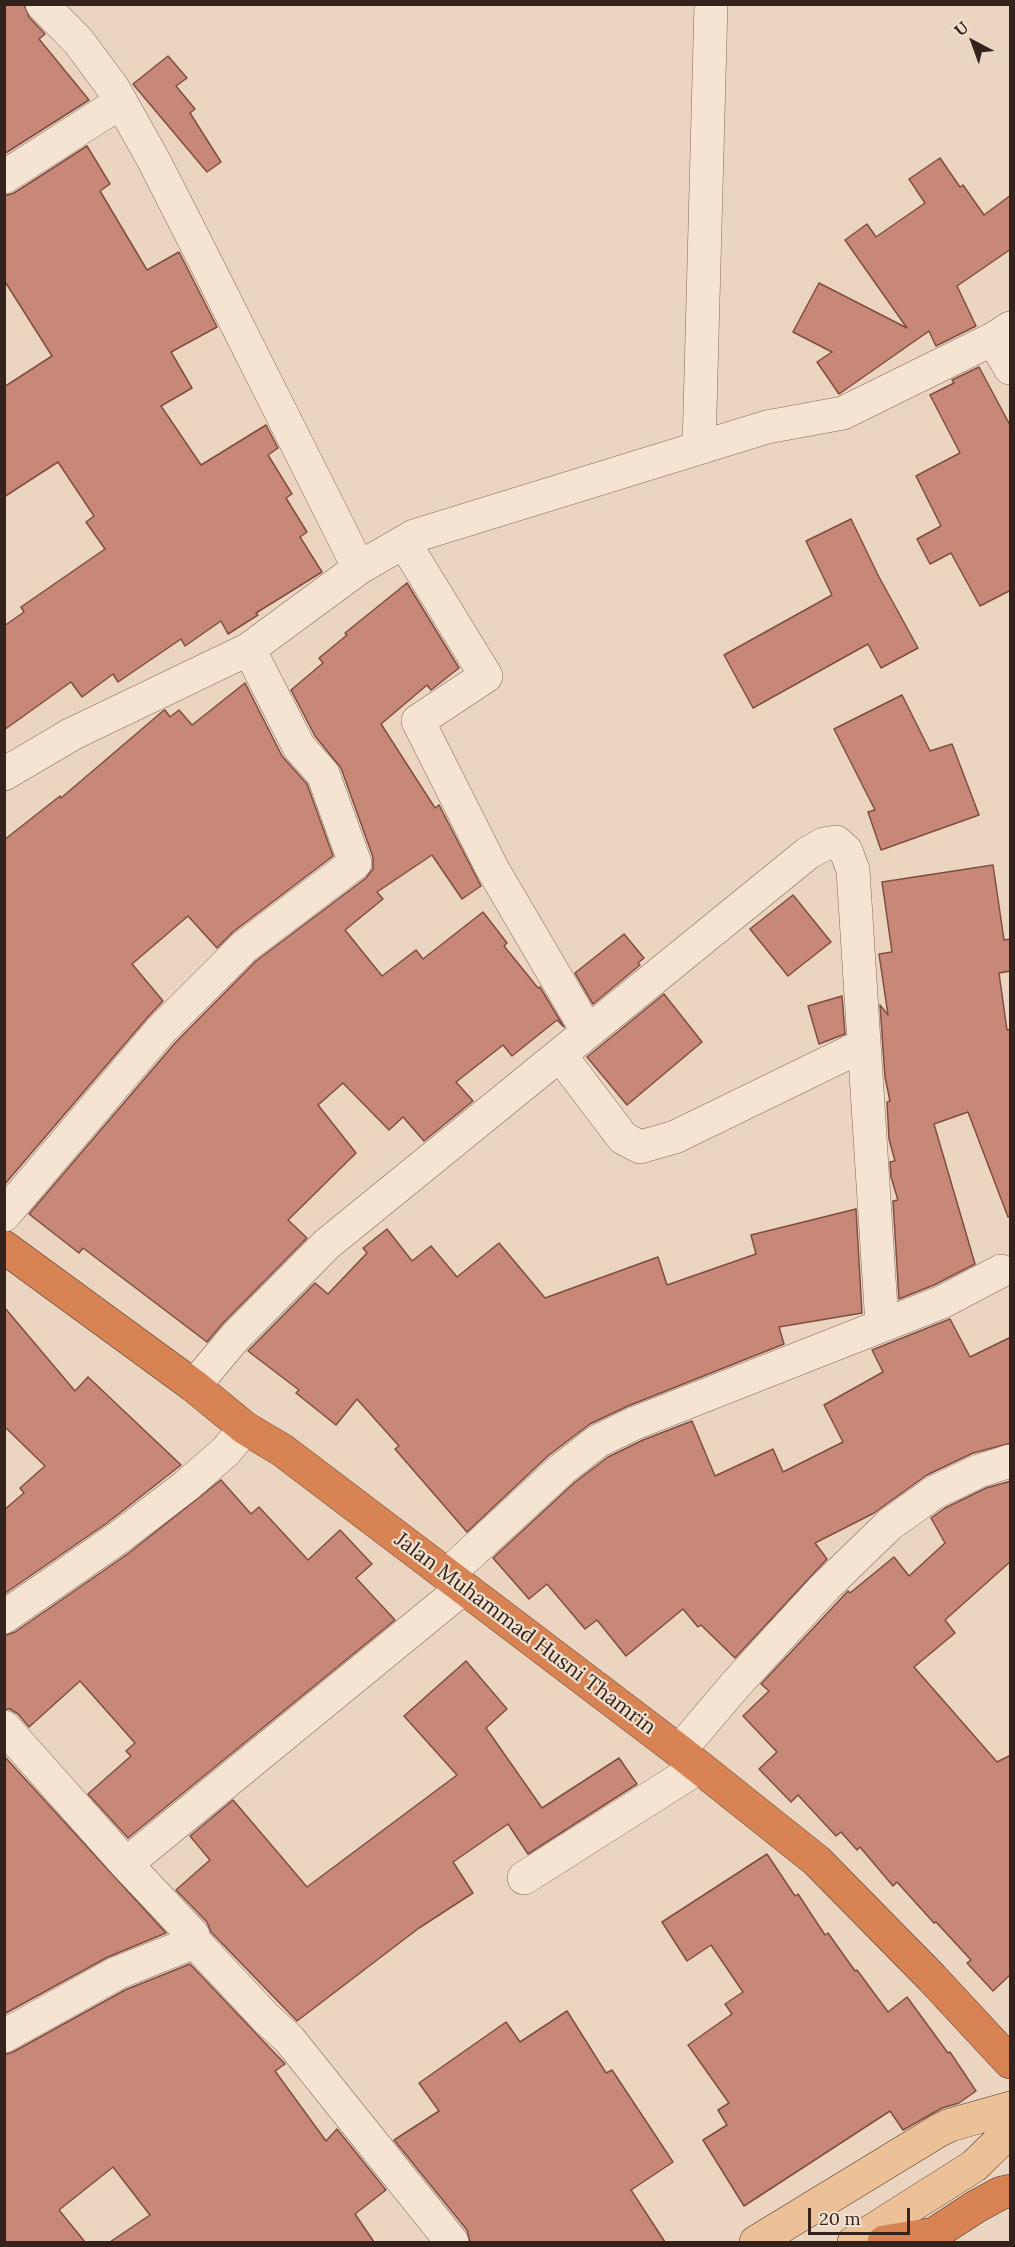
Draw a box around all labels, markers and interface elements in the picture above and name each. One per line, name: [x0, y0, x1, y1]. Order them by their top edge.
north arrow: [943, 12, 1003, 72]
text: U: [950, 17, 972, 40]
street label: Jalan Muhammad Husni Thamrin: [389, 1527, 661, 1741]
scale bar: [811, 2196, 913, 2234]
text: 20 m: [819, 2207, 861, 2230]

